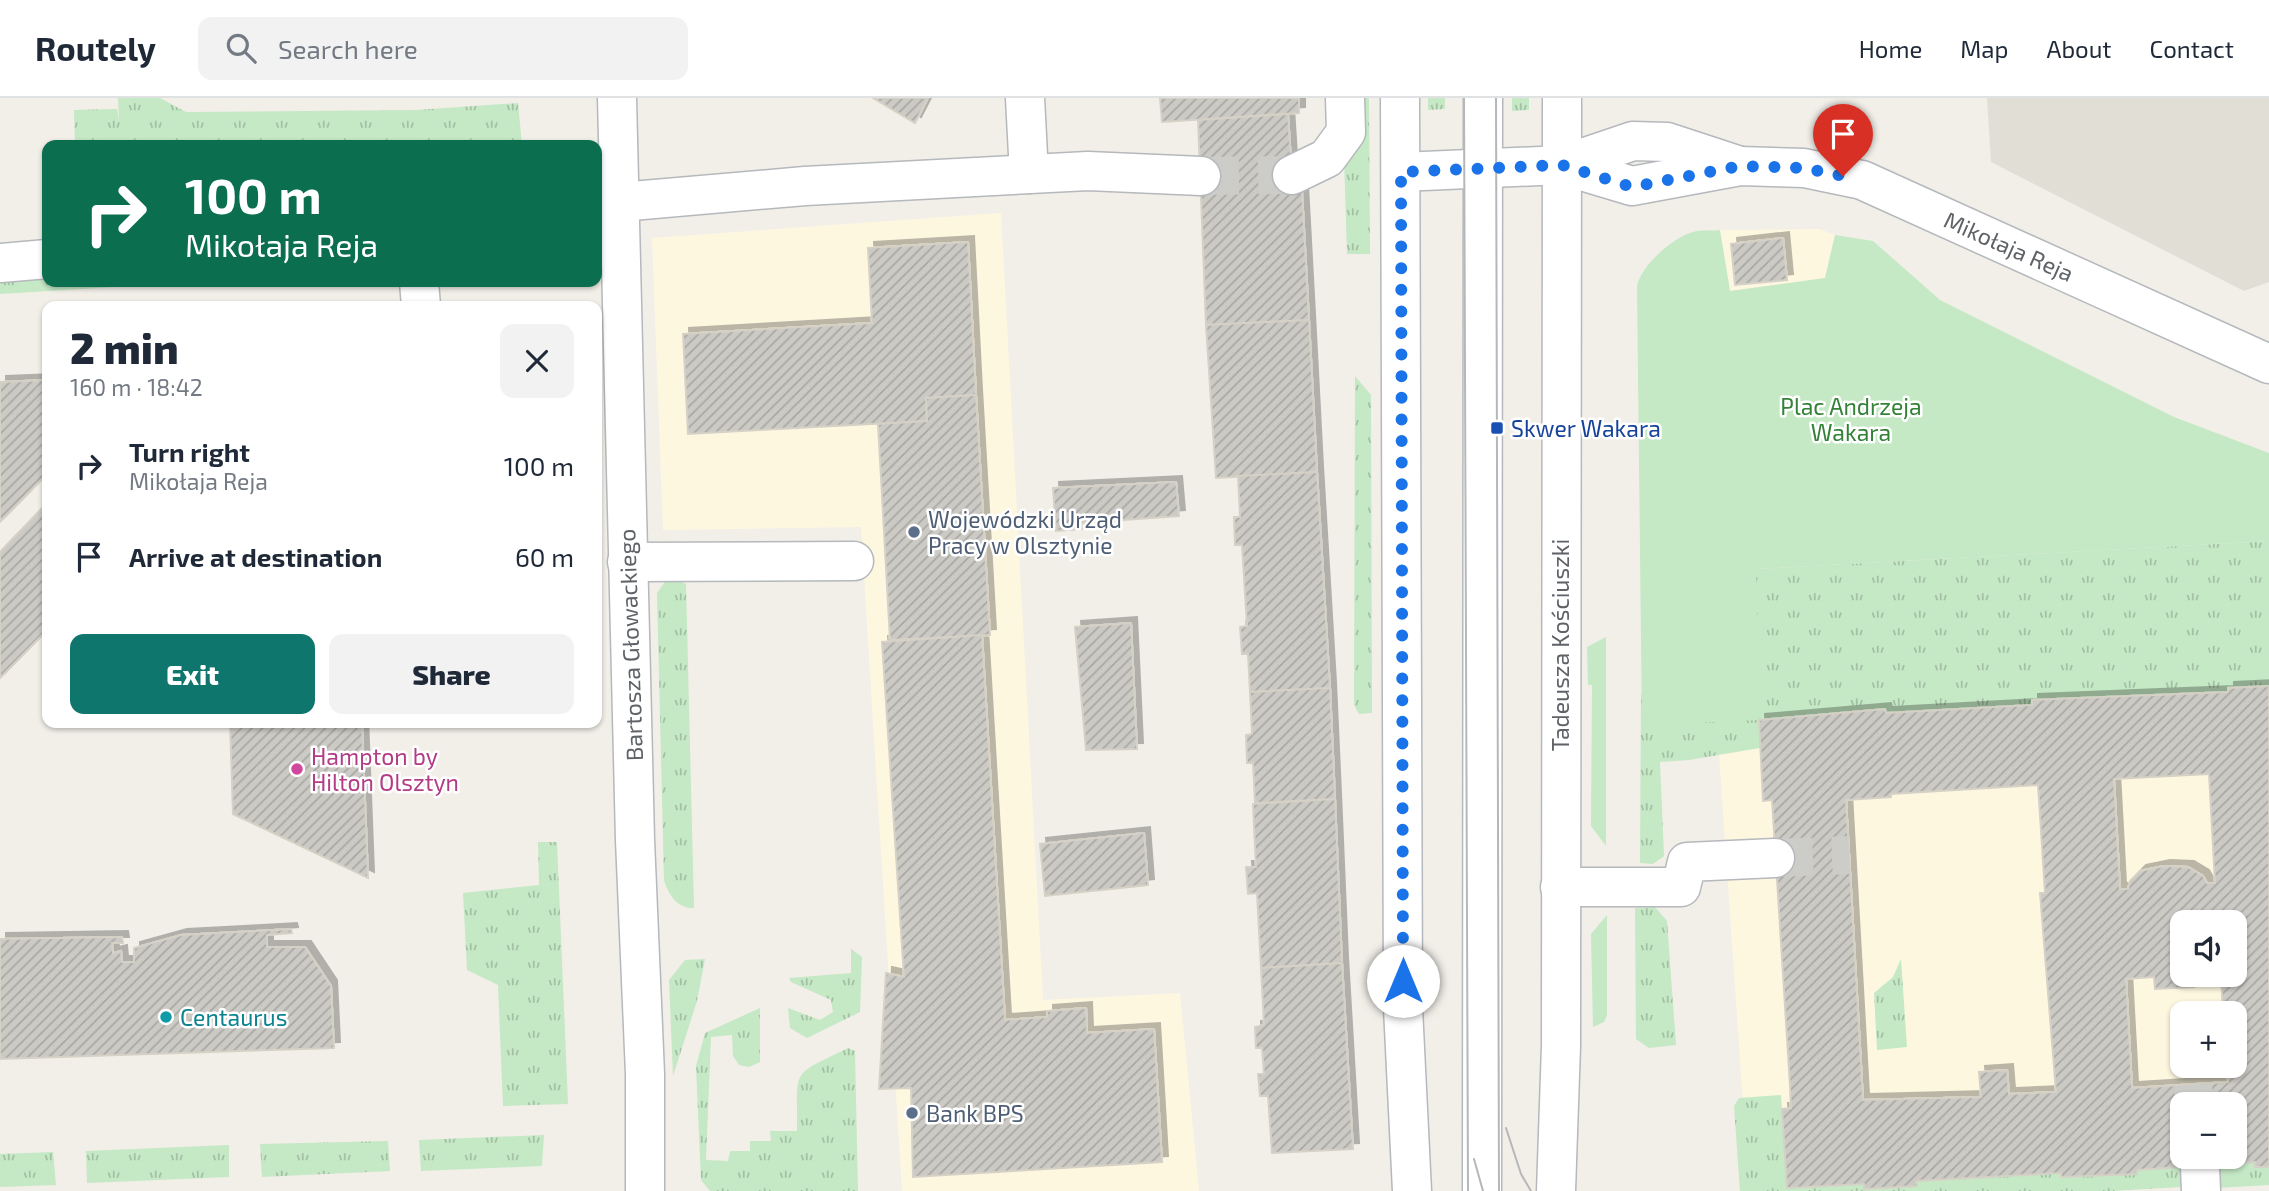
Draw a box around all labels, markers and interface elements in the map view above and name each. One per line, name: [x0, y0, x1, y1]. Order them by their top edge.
search box: [198, 17, 688, 80]
text: Routely: [35, 28, 156, 68]
icon: search: [222, 29, 260, 67]
text: Search here: [278, 33, 418, 64]
text: Home: [1859, 34, 1922, 63]
text: Map: [1960, 34, 2008, 63]
text: About: [2046, 34, 2112, 63]
text: Contact: [2150, 34, 2234, 63]
pin: [1813, 104, 1873, 176]
icon: arrive: [1824, 115, 1862, 153]
text: 100 m: [185, 165, 322, 224]
icon: right: [70, 168, 161, 259]
street label: Mikołaja Reja: [1940, 205, 2078, 287]
text: Mikołaja Reja: [185, 225, 378, 263]
text: 2 min: [70, 322, 179, 372]
button: close: [500, 324, 574, 398]
text: 160 m · 18:42: [70, 373, 203, 401]
park label: Plac Andrzeja Wakara: [1780, 392, 1922, 446]
place label: Skwer Wakara: [1511, 414, 1661, 442]
marker: Skwer Wakara: [1489, 420, 1505, 436]
text: Turn right: [129, 436, 250, 467]
icon: right: [70, 447, 108, 485]
text: 100 m: [504, 450, 574, 481]
text: Mikołaja Reja: [129, 467, 268, 495]
place label: Wojewódzki Urząd Pracy w Olsztynie: [928, 505, 1122, 559]
marker: Wojewódzki Urząd Pracy w Olsztynie: [906, 524, 922, 540]
street label: Bartosza Głowackiego: [612, 528, 648, 762]
icon: arrive: [70, 538, 108, 576]
street label: Tadeusza Kościuszki: [1546, 539, 1574, 751]
text: Arrive at destination: [129, 541, 382, 572]
text: 60 m: [515, 541, 574, 572]
button: Exit: [70, 634, 315, 714]
button: Share: [329, 634, 574, 714]
place label: Hampton by Hilton Olsztyn: [311, 742, 459, 796]
marker: Hampton by Hilton Olsztyn: [289, 761, 305, 777]
map controls: [2170, 910, 2247, 1169]
button: sound: [2170, 910, 2247, 987]
position arrow: [1366, 944, 1440, 1018]
button: +: [2170, 1001, 2247, 1078]
place label: Centaurus: [180, 1003, 287, 1031]
marker: Centaurus: [158, 1009, 174, 1025]
button: −: [2170, 1092, 2247, 1169]
place label: Bank BPS: [926, 1099, 1024, 1127]
marker: Bank BPS: [904, 1105, 920, 1121]

